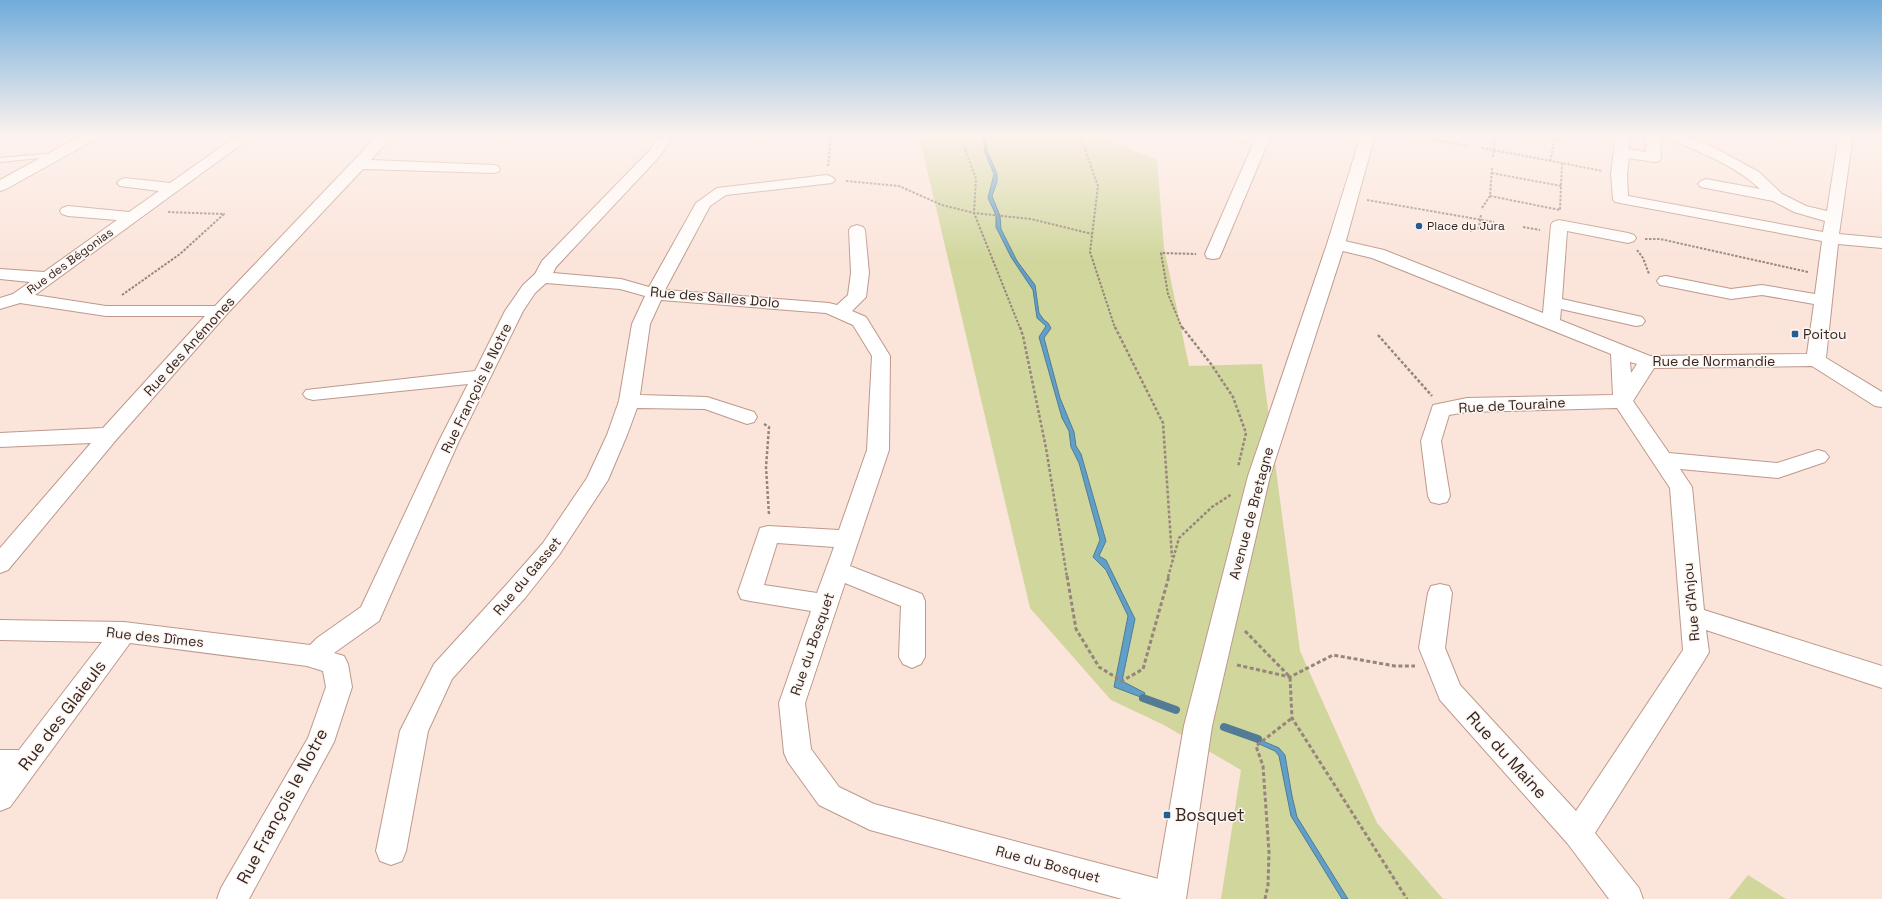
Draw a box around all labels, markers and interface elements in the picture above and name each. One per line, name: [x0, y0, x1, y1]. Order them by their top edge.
place label: Place du Jura: [1427, 218, 1505, 234]
marker: Place du Jura: [1414, 221, 1424, 231]
street label: Rue des Bégonias: [24, 224, 116, 298]
street label: Rue des Salles Dolo: [649, 282, 781, 312]
street label: Rue des Anémones: [139, 292, 239, 400]
street label: Rue François le Notre: [437, 320, 515, 456]
place label: Poitou: [1803, 325, 1847, 343]
marker: Poitou: [1790, 329, 1800, 339]
street label: Rue de Normandie: [1653, 352, 1775, 370]
street label: Rue de Touraine: [1458, 393, 1566, 417]
street label: Avenue de Bretagne: [1225, 445, 1277, 581]
street label: Rue du Gasset: [489, 533, 565, 619]
street label: Rue d'Anjou: [1679, 562, 1703, 642]
street label: Rue du Bosquet: [786, 590, 838, 698]
street label: Rue des Dîmes: [105, 623, 205, 651]
street label: Rue des Glaieuls: [13, 655, 111, 775]
street label: Rue du Maine: [1462, 707, 1552, 803]
street label: Rue François le Notre: [232, 724, 332, 888]
place label: Bosquet: [1175, 804, 1245, 826]
marker: Bosquet: [1162, 810, 1172, 820]
street label: Rue du Bosquet: [994, 841, 1102, 887]

